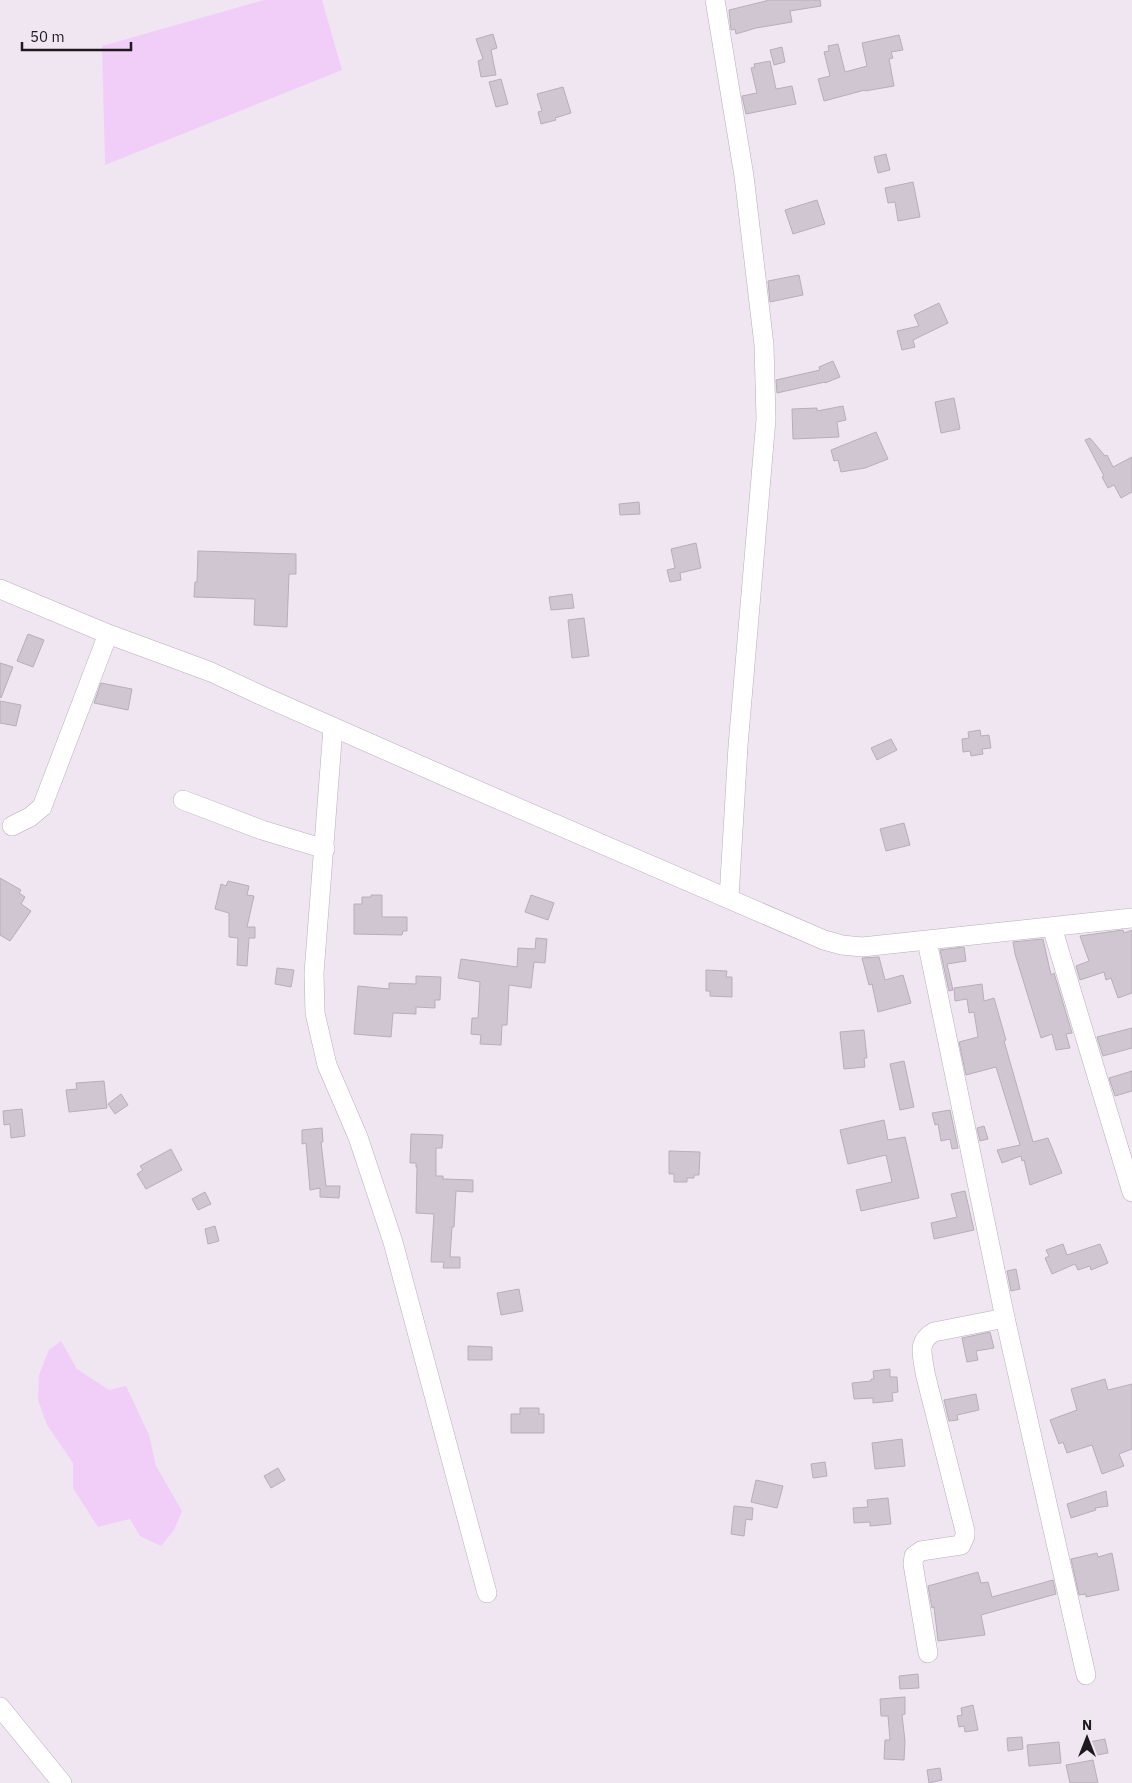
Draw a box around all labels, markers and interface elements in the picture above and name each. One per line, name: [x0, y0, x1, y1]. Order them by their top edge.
scale bar: [22, 20, 131, 52]
text: 50 m: [30, 27, 65, 46]
north arrow: [1062, 1713, 1112, 1763]
text: N: [1082, 1716, 1092, 1734]

